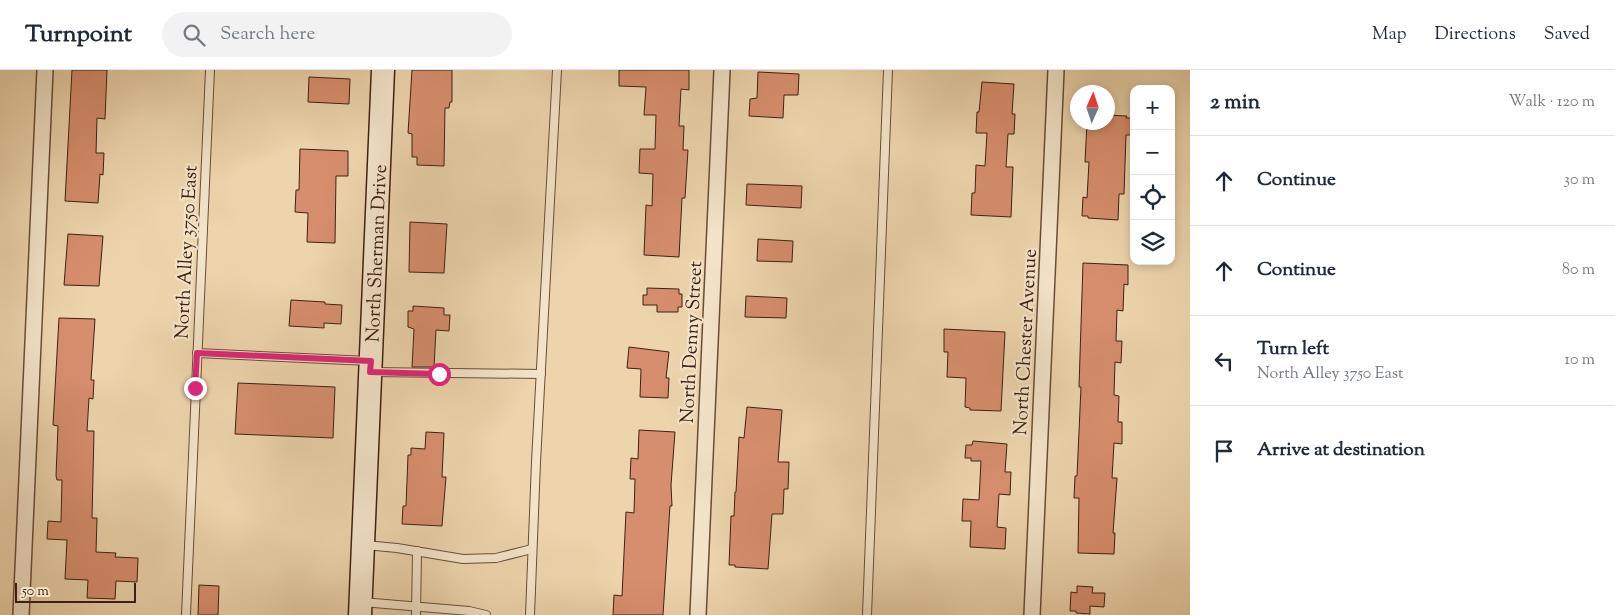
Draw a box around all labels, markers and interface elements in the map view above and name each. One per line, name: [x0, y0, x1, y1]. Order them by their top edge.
search box: [162, 12, 512, 57]
text: Turnpoint: [25, 18, 132, 52]
icon: search: [180, 21, 208, 49]
text: Search here: [220, 21, 315, 48]
text: Map: [1372, 22, 1407, 48]
text: Directions: [1435, 22, 1516, 48]
text: Saved: [1544, 22, 1590, 48]
north arrow: [1070, 85, 1115, 130]
map controls: [1130, 85, 1175, 265]
button: +: [1130, 85, 1175, 130]
text: 2 min: [1210, 88, 1260, 118]
text: Walk · 120 m: [1509, 91, 1595, 114]
button: −: [1130, 130, 1175, 175]
street label: North Alley 3750 East: [169, 164, 206, 340]
street label: North Sherman Drive: [361, 164, 395, 343]
icon: ahead: [1210, 167, 1238, 195]
text: Continue: [1257, 167, 1336, 194]
text: 30 m: [1564, 169, 1595, 192]
button: locate: [1130, 175, 1175, 220]
button: layers: [1130, 220, 1175, 265]
street label: North Chester Avenue: [1008, 248, 1045, 436]
icon: ahead: [1210, 257, 1238, 285]
text: Continue: [1257, 257, 1336, 284]
text: 80 m: [1562, 259, 1595, 282]
street label: North Denny Street: [675, 260, 710, 424]
text: Turn left: [1257, 336, 1329, 363]
icon: left: [1210, 347, 1238, 375]
text: 10 m: [1565, 349, 1595, 372]
route start: [428, 363, 451, 386]
text: North Alley 3750 East: [1257, 363, 1404, 386]
route end: [184, 377, 207, 400]
icon: arrive: [1210, 437, 1238, 465]
text: Arrive at destination: [1257, 437, 1425, 464]
scale bar: [15, 580, 136, 603]
text: 50 m: [22, 582, 49, 602]

